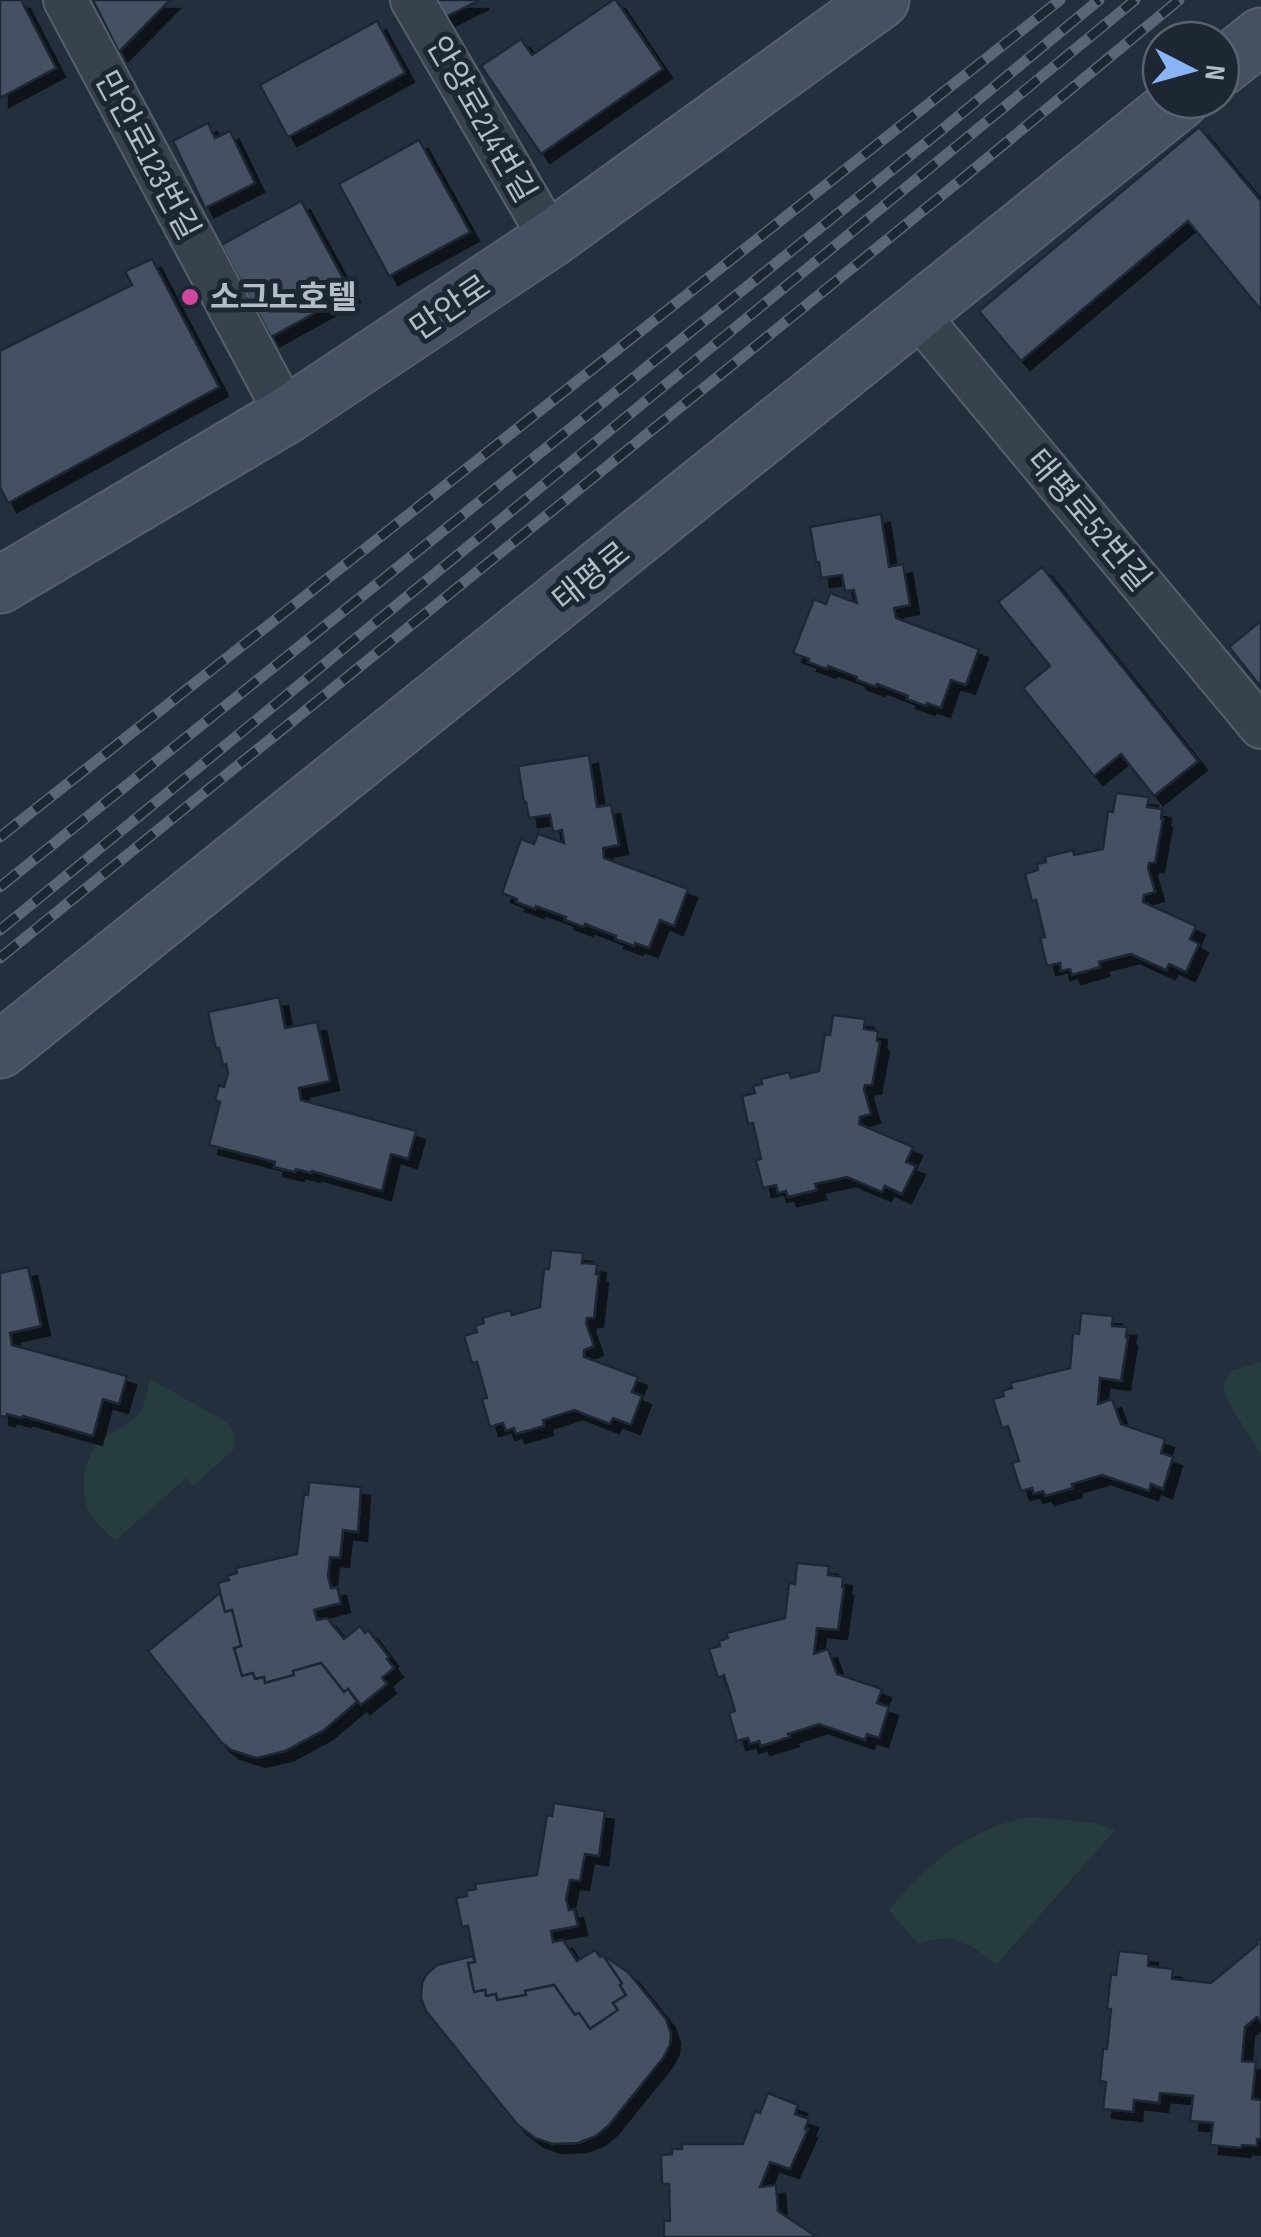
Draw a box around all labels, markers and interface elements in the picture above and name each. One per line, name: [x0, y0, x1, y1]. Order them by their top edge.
north arrow: [1141, 20, 1241, 120]
street label: 안양로214번길: [418, 30, 544, 210]
text: N: [1197, 63, 1232, 82]
street label: 만안로123번길: [86, 65, 207, 247]
street label: 만안로: [403, 267, 498, 349]
place label: 소그노호텔: [210, 279, 357, 318]
marker: 소그노호텔: [179, 286, 201, 308]
street label: 태평로52번길: [1017, 442, 1158, 600]
street label: 태평로: [545, 534, 639, 620]

